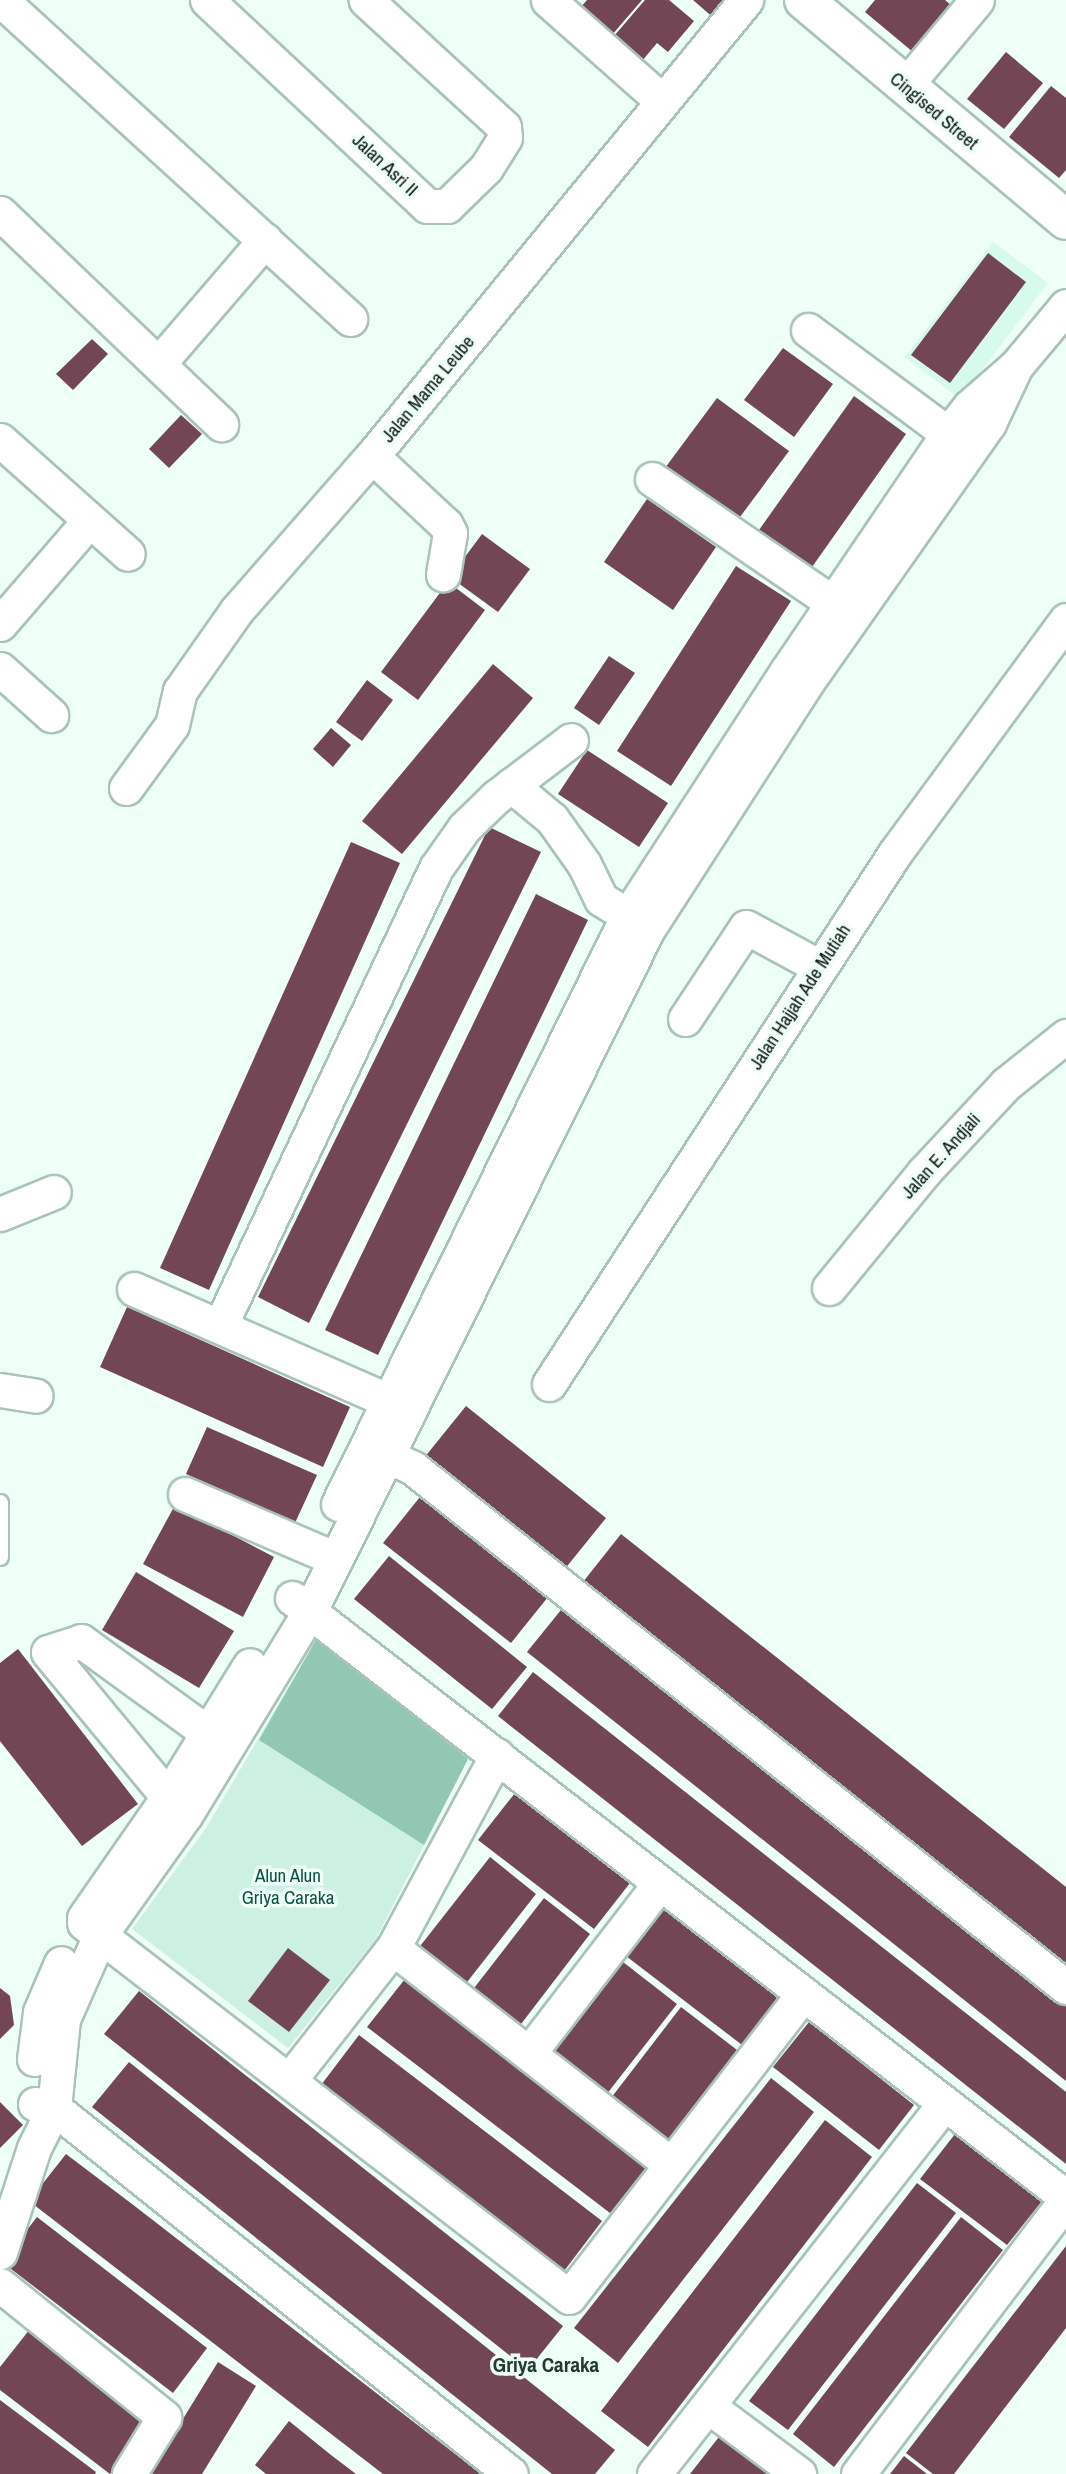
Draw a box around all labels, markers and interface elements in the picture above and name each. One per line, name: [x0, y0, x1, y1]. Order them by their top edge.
street label: Cingised Street: [885, 67, 983, 155]
street label: Jalan Asri II: [347, 129, 423, 201]
street label: Jalan Mama Leube: [377, 331, 479, 447]
street label: Jalan Hajjah Ade Mutiah: [744, 920, 856, 1074]
street label: Jalan E. Andjali: [896, 1108, 986, 1204]
park label: Alun Alun Griya Caraka: [242, 1865, 334, 1909]
district label: Griya Caraka: [493, 2352, 599, 2378]

